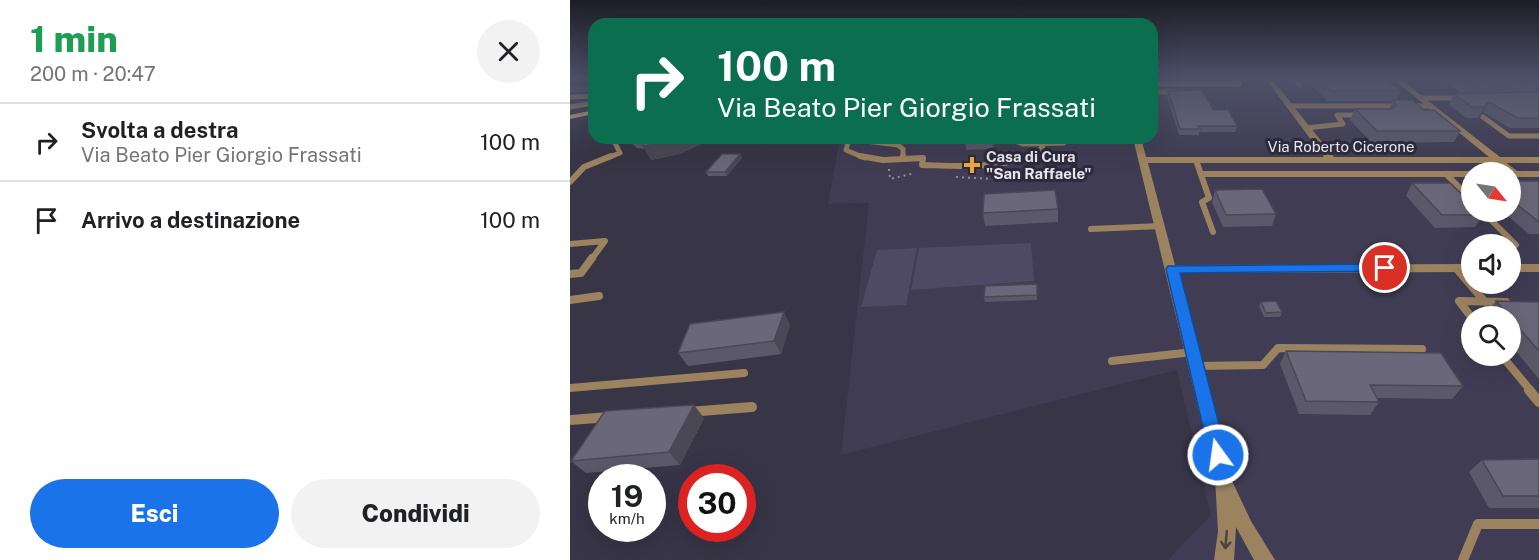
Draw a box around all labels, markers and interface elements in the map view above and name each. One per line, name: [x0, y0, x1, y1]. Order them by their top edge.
text: 1 min: [30, 18, 118, 60]
button: close: [477, 20, 540, 83]
text: 100 m: [717, 41, 836, 90]
icon: right: [618, 42, 696, 120]
text: 200 m · 20:47: [30, 62, 156, 86]
text: Via Beato Pier Giorgio Frassati: [717, 91, 1096, 123]
text: Svolta a destra: [81, 117, 238, 143]
icon: right: [30, 126, 63, 159]
text: 100 m: [480, 129, 540, 155]
street label: Via Roberto Cicerone: [1268, 138, 1414, 155]
text: Via Beato Pier Giorgio Frassati: [81, 143, 362, 167]
place label: Casa di Cura "San Raffaele": [986, 148, 1091, 182]
marker: Casa di Cura "San Raffaele": [963, 156, 981, 174]
north arrow: [1461, 162, 1521, 222]
map controls: [1461, 162, 1521, 366]
icon: arrive: [30, 204, 63, 237]
text: Arrivo a destinazione: [81, 207, 300, 233]
text: 100 m: [480, 207, 540, 233]
button: sound: [1461, 234, 1521, 294]
pin: [1359, 242, 1410, 293]
icon: arrive: [1368, 251, 1401, 284]
button: search: [1461, 306, 1521, 366]
position arrow: [1186, 423, 1250, 487]
speed limit sign: 30: [678, 464, 756, 542]
text: 19: [611, 478, 643, 514]
button: Esci: [30, 479, 279, 548]
button: Condividi: [291, 479, 540, 548]
text: km/h: [609, 510, 645, 527]
one-way arrow: [1220, 529, 1231, 549]

